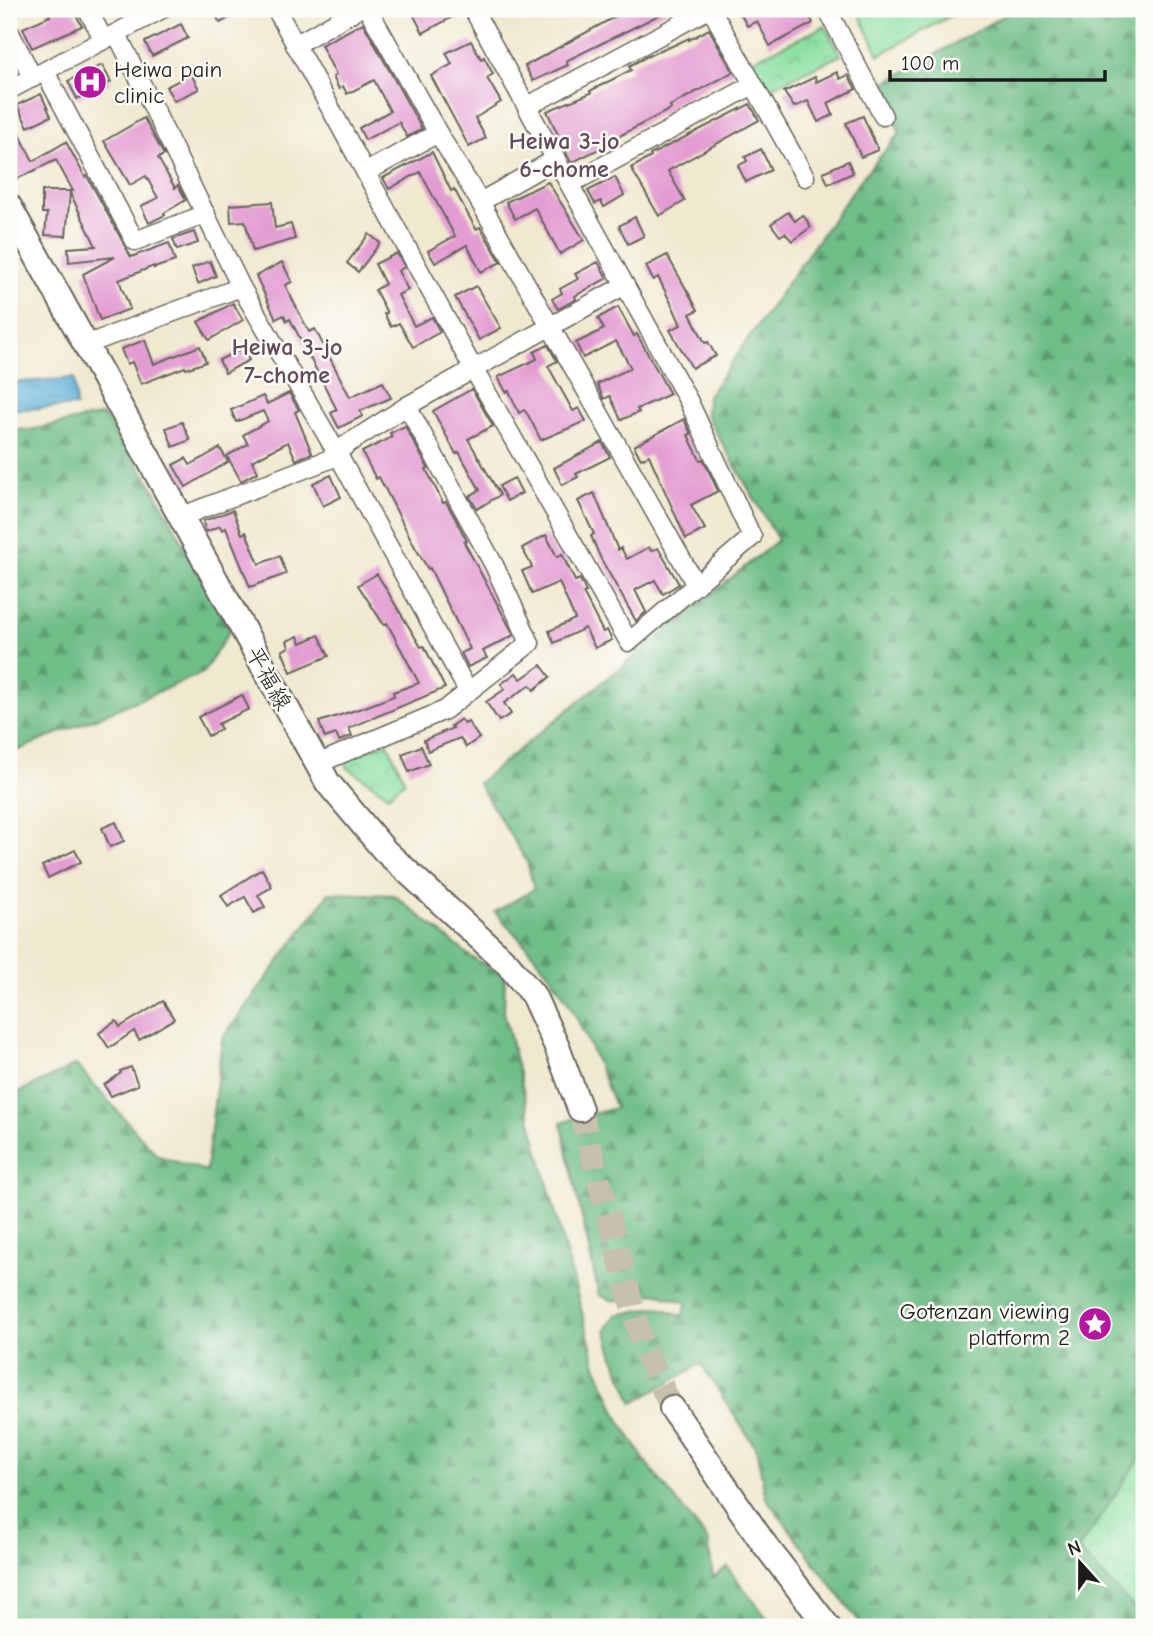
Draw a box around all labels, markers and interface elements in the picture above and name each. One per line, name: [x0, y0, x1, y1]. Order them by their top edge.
scale bar: [890, 38, 1106, 82]
text: 100 m: [901, 51, 959, 75]
place label: Heiwa pain clinic: [114, 56, 222, 109]
hospital icon: Heiwa pain clinic: [71, 63, 109, 101]
district label: Heiwa 3-jo 6-chome: [509, 127, 619, 183]
district label: Heiwa 3-jo 7-chome: [232, 333, 342, 389]
street label: 平福線: [240, 642, 297, 715]
place label: Gotenzan viewing platform 2: [899, 1298, 1070, 1351]
place icon: Gotenzan viewing platform 2: [1076, 1305, 1114, 1343]
north arrow: [1044, 1528, 1114, 1598]
text: N: [1065, 1536, 1084, 1561]

